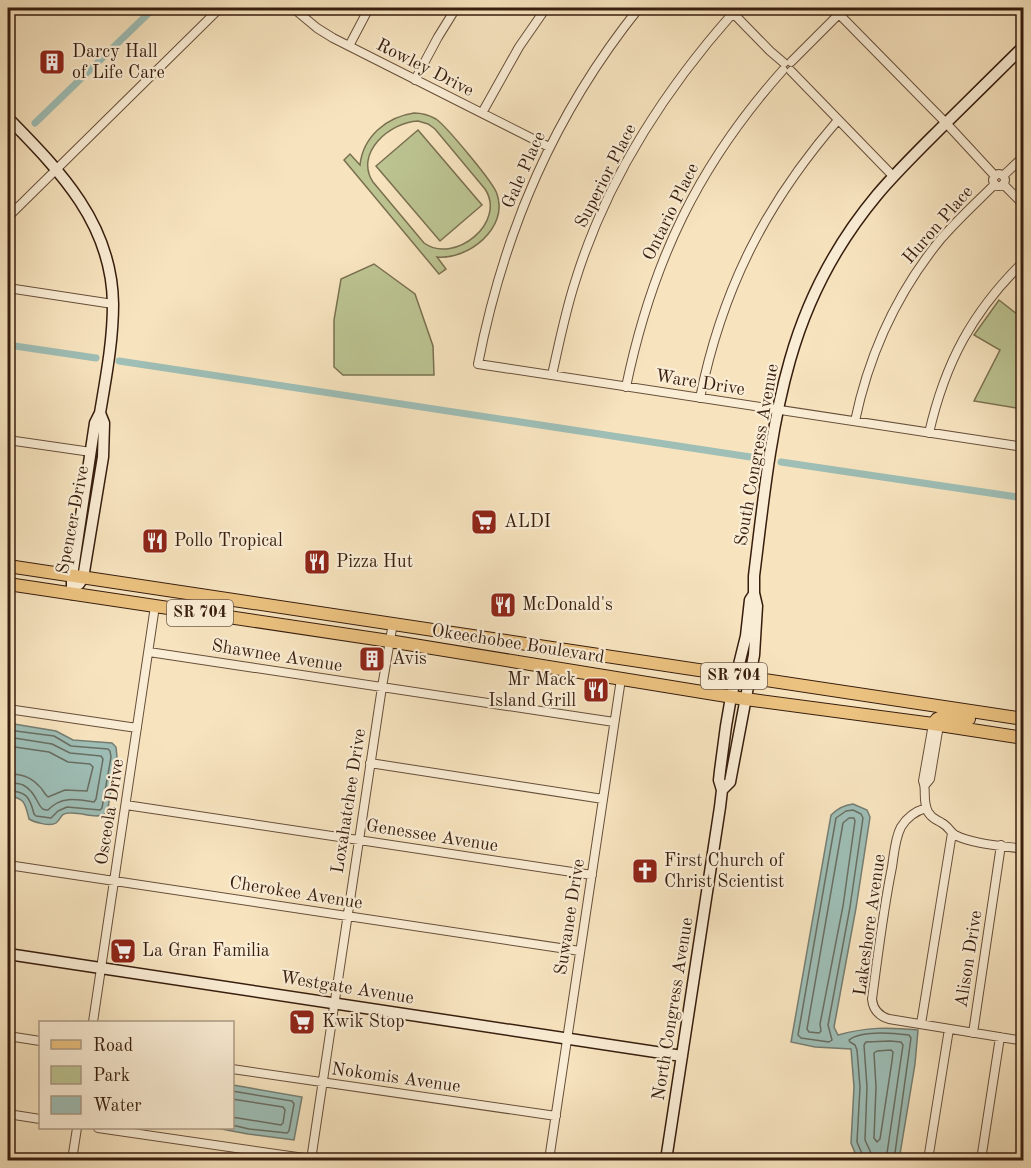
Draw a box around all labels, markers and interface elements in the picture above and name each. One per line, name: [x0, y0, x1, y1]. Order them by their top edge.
street label: Rowley Drive: [373, 36, 477, 100]
place label: Darcy Hall of Life Care: [72, 43, 165, 82]
building icon: Darcy Hall of Life Care: [37, 47, 67, 77]
street label: Superior Place: [572, 121, 640, 231]
street label: Gale Place: [499, 129, 549, 211]
street label: Ontario Place: [640, 160, 702, 264]
street label: Huron Place: [899, 182, 977, 268]
street label: South Congress Avenue: [732, 362, 782, 548]
street label: Ware Drive: [654, 367, 746, 399]
street label: Spencer Drive: [54, 464, 92, 576]
supermarket icon: ALDI: [469, 507, 499, 537]
place label: ALDI: [504, 513, 551, 531]
restaurant icon: Pollo Tropical: [140, 526, 170, 556]
place label: Pollo Tropical: [174, 532, 283, 550]
restaurant icon: Pizza Hut: [302, 547, 332, 577]
place label: Pizza Hut: [336, 553, 413, 571]
restaurant icon: McDonald's: [488, 590, 518, 620]
place label: McDonald's: [522, 596, 613, 614]
road number: SR 704: [167, 600, 233, 626]
street label: Okeechobee Boulevard: [430, 621, 606, 667]
street label: Shawnee Avenue: [210, 637, 344, 675]
building icon: Avis: [357, 644, 387, 674]
place label: Avis: [392, 650, 427, 668]
road number: SR 704: [701, 663, 767, 689]
place label: Mr Mack Island Grill: [488, 671, 576, 710]
restaurant icon: Mr Mack Island Grill: [581, 675, 611, 705]
street label: Loxahatchee Drive: [329, 727, 369, 875]
street label: Osceola Drive: [93, 758, 127, 866]
street label: Genessee Avenue: [365, 817, 499, 855]
place label: First Church of Christ Scientist: [664, 852, 785, 891]
street label: Lakeshore Avenue: [851, 853, 889, 997]
church icon: First Church of Christ Scientist: [630, 856, 660, 886]
street label: Suwanee Drive: [552, 858, 588, 976]
street label: Cherokee Avenue: [228, 874, 364, 912]
street label: Alison Drive: [952, 909, 986, 1009]
street label: North Congress Avenue: [650, 916, 696, 1102]
supermarket icon: La Gran Familia: [108, 936, 138, 966]
place label: La Gran Familia: [142, 942, 270, 960]
street label: Westgate Avenue: [279, 969, 415, 1007]
supermarket icon: Kwik Stop: [287, 1007, 317, 1037]
place label: Kwik Stop: [322, 1013, 405, 1031]
legend: [39, 1021, 234, 1129]
text: Road: [93, 1037, 133, 1055]
street label: Nokomis Avenue: [330, 1060, 462, 1096]
text: Park: [93, 1067, 130, 1085]
text: Water: [93, 1097, 142, 1115]

